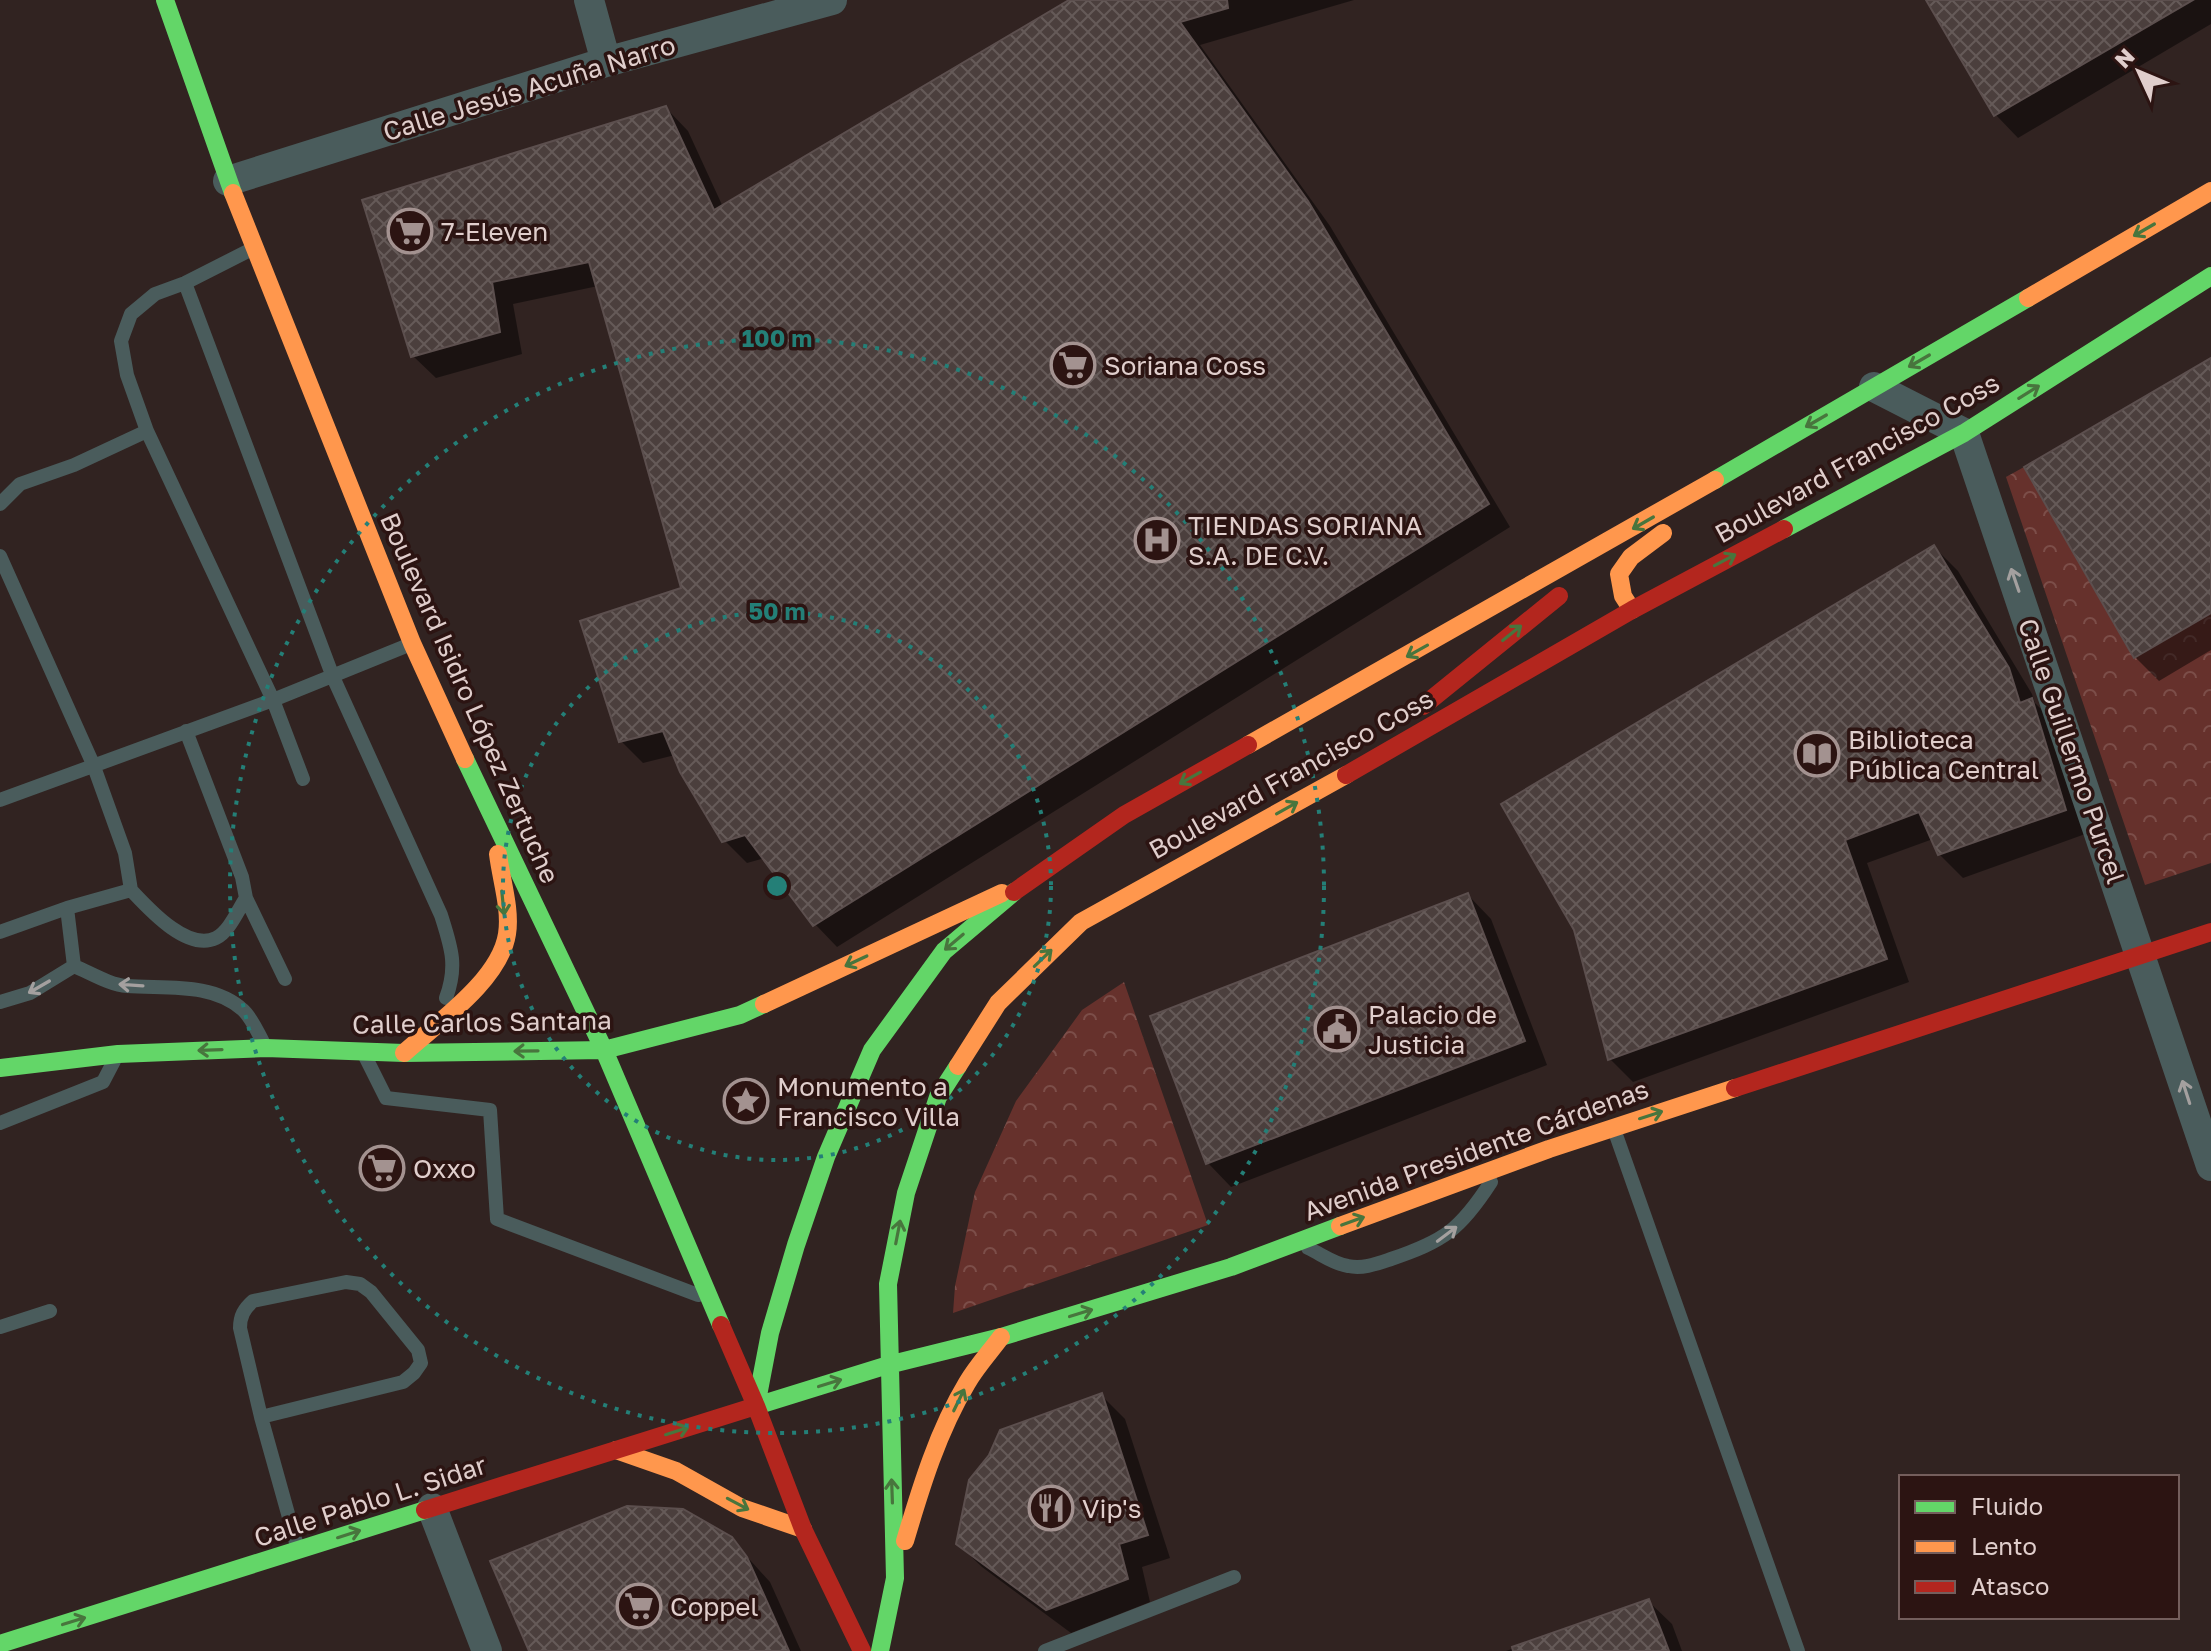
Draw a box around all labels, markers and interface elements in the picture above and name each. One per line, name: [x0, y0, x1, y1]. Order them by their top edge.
street label: Calle Jesús Acuña Narro: [379, 29, 679, 147]
north arrow: [2099, 32, 2179, 112]
text: N: [2109, 42, 2140, 73]
supermarket icon: 7-Eleven: [386, 207, 434, 255]
place label: 7-Eleven: [441, 216, 548, 247]
one-way arrow: [2132, 223, 2156, 238]
text: 100 m: [742, 323, 812, 352]
supermarket icon: Soriana Coss: [1049, 341, 1097, 389]
place label: Soriana Coss: [1104, 350, 1266, 381]
one-way arrow: [1908, 353, 1931, 369]
street label: Boulevard Francisco Coss: [1709, 367, 2005, 549]
one-way arrow: [2018, 383, 2040, 400]
one-way arrow: [1805, 413, 1828, 429]
street label: Boulevard Isidro López Zertuche: [374, 508, 566, 888]
place label: TIENDAS SORIANA S.A. DE C.V.: [1188, 510, 1422, 571]
one-way arrow: [1632, 515, 1655, 531]
hospital icon: TIENDAS SORIANA S.A. DE C.V.: [1133, 516, 1181, 564]
one-way arrow: [1713, 551, 1737, 567]
one-way arrow: [2006, 567, 2021, 592]
text: 50 m: [748, 596, 806, 625]
street label: Calle Guillermo Purcel: [2012, 614, 2132, 888]
one-way arrow: [1501, 624, 1522, 641]
one-way arrow: [1406, 643, 1429, 659]
street label: Boulevard Francisco Coss: [1143, 683, 1439, 865]
place label: Biblioteca Pública Central: [1848, 724, 2039, 785]
library icon: Biblioteca Pública Central: [1793, 730, 1841, 778]
one-way arrow: [1179, 770, 1202, 786]
one-way arrow: [1275, 800, 1298, 816]
centre of rings: [763, 872, 791, 900]
one-way arrow: [496, 889, 511, 916]
one-way arrow: [945, 933, 965, 951]
one-way arrow: [1033, 949, 1052, 968]
one-way arrow: [844, 954, 868, 969]
one-way arrow: [118, 977, 145, 992]
one-way arrow: [27, 980, 51, 995]
place label: Palacio de Justicia: [1368, 999, 1497, 1060]
street label: Calle Carlos Santana: [352, 1004, 612, 1040]
public building icon: Palacio de Justicia: [1313, 1005, 1361, 1053]
one-way arrow: [197, 1043, 224, 1058]
one-way arrow: [513, 1043, 540, 1059]
place label: Monumento a Francisco Villa: [777, 1071, 960, 1132]
street label: Avenida Presidente Cárdenas: [1299, 1073, 1653, 1227]
place icon: Monumento a Francisco Villa: [722, 1077, 770, 1125]
one-way arrow: [2178, 1079, 2193, 1104]
one-way arrow: [1639, 1107, 1664, 1122]
supermarket icon: Oxxo: [358, 1144, 406, 1192]
place label: Oxxo: [413, 1153, 476, 1184]
one-way arrow: [1341, 1213, 1365, 1227]
one-way arrow: [892, 1219, 907, 1245]
one-way arrow: [1435, 1226, 1457, 1242]
one-way arrow: [1067, 1305, 1093, 1320]
one-way arrow: [817, 1375, 843, 1390]
one-way arrow: [952, 1388, 968, 1412]
one-way arrow: [664, 1422, 689, 1437]
street label: Calle Pablo L. Sidar: [250, 1449, 490, 1553]
legend: [1899, 1475, 2179, 1619]
one-way arrow: [885, 1478, 900, 1505]
restaurant icon: Vip's: [1027, 1484, 1075, 1532]
text: Fluido: [1971, 1491, 2043, 1520]
place label: Vip's: [1082, 1493, 1142, 1524]
one-way arrow: [726, 1497, 749, 1513]
one-way arrow: [336, 1526, 361, 1541]
text: Lento: [1971, 1531, 2037, 1560]
text: Atasco: [1971, 1571, 2049, 1600]
supermarket icon: Coppel: [615, 1582, 663, 1630]
place label: Coppel: [670, 1591, 759, 1622]
one-way arrow: [61, 1613, 87, 1628]

